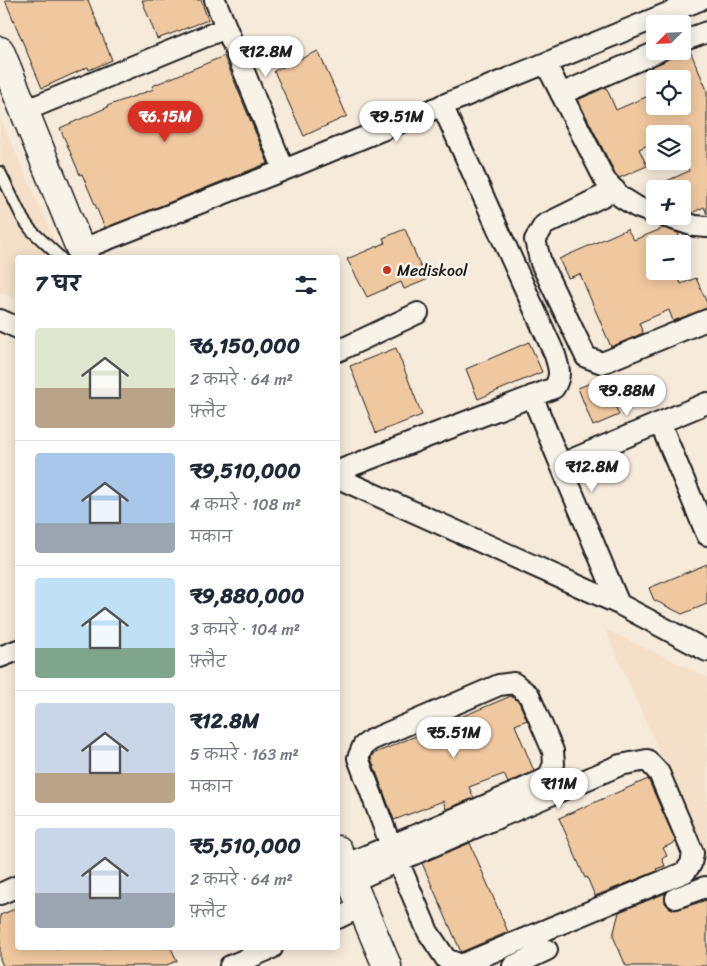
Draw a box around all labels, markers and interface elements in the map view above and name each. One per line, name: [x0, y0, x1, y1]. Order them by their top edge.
north arrow: [646, 15, 691, 60]
map controls: [646, 15, 691, 280]
pin: ₹12.8M: [225, 36, 307, 78]
text: ₹12.8M: [240, 37, 292, 66]
button: locate: [646, 70, 691, 115]
pin: ₹6.15M: [124, 100, 206, 143]
pin: ₹9.51M: [356, 100, 438, 143]
text: ₹6.15M: [139, 102, 191, 131]
text: ₹9.51M: [370, 102, 424, 131]
button: layers: [646, 125, 691, 170]
button: +: [646, 180, 691, 225]
button: −: [646, 235, 691, 280]
place label: Mediskool: [397, 256, 468, 285]
marker: Mediskool: [381, 264, 393, 276]
text: 7 घर: [35, 265, 80, 303]
icon: filters: [292, 271, 320, 299]
text: ₹6,150,000: [190, 327, 300, 365]
icon: home: [75, 348, 135, 408]
text: 2 कमरे · 64 m²: [190, 365, 293, 394]
pin: ₹9.88M: [586, 374, 668, 417]
text: ₹9.88M: [599, 376, 655, 405]
text: फ़्लैट: [190, 397, 226, 426]
pin: ₹12.8M: [551, 450, 633, 493]
text: ₹9,510,000: [190, 452, 301, 490]
text: ₹12.8M: [566, 452, 618, 481]
icon: home: [75, 473, 135, 533]
text: 4 कमरे · 108 m²: [190, 490, 301, 519]
text: मकान: [190, 522, 232, 551]
text: ₹9,880,000: [190, 577, 304, 615]
icon: home: [75, 598, 135, 658]
text: 3 कमरे · 104 m²: [190, 615, 300, 644]
text: फ़्लैट: [190, 647, 226, 676]
text: ₹12.8M: [190, 702, 259, 740]
pin: ₹5.51M: [413, 716, 495, 759]
text: ₹5.51M: [427, 718, 481, 747]
icon: home: [75, 723, 135, 783]
text: 5 कमरे · 163 m²: [190, 740, 299, 769]
pin: ₹11M: [529, 768, 589, 810]
text: ₹11M: [541, 769, 577, 798]
text: मकान: [190, 772, 232, 801]
text: ₹5,510,000: [190, 827, 301, 865]
icon: home: [75, 848, 135, 908]
text: 2 कमरे · 64 m²: [190, 865, 293, 894]
text: फ़्लैट: [190, 897, 226, 926]

